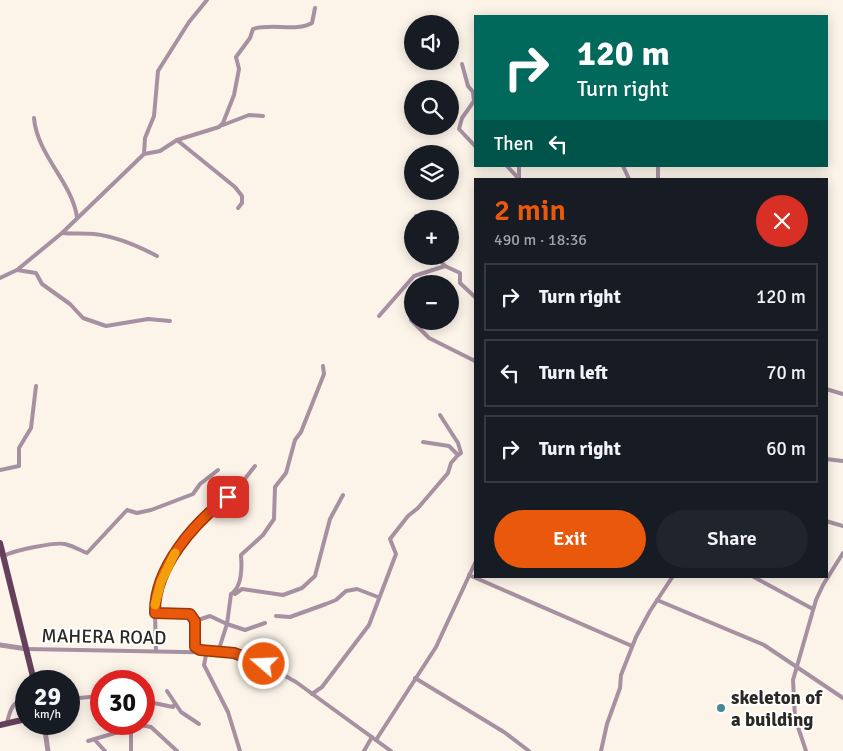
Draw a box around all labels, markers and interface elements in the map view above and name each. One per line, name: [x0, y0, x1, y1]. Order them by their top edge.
map controls: [404, 15, 459, 330]
button: sound: [404, 15, 459, 70]
text: 120 m: [577, 32, 670, 75]
icon: right: [494, 35, 559, 100]
text: Turn right: [577, 75, 669, 102]
button: search: [404, 80, 459, 135]
icon: left: [544, 130, 572, 158]
text: Then: [494, 132, 534, 156]
button: layers: [404, 145, 459, 200]
text: 2 min: [494, 192, 566, 229]
button: close: [756, 195, 808, 247]
button: +: [404, 210, 459, 265]
text: 490 m · 18:36: [494, 230, 587, 250]
button: −: [404, 275, 459, 330]
icon: right: [496, 283, 524, 311]
text: Turn right: [539, 285, 621, 309]
text: 120 m: [756, 285, 806, 309]
icon: left: [496, 359, 524, 387]
text: Turn left: [539, 361, 608, 385]
text: 70 m: [766, 361, 806, 385]
icon: right: [496, 435, 524, 463]
text: Turn right: [539, 437, 621, 461]
text: 60 m: [766, 437, 806, 461]
pin: [207, 476, 249, 518]
icon: arrive: [214, 483, 242, 511]
button: Exit: [494, 510, 646, 568]
button: Share: [656, 510, 808, 568]
street label: MAHERA ROAD: [41, 624, 167, 650]
position arrow: [237, 637, 289, 689]
speed limit sign: 30: [90, 670, 155, 735]
text: 29: [34, 681, 61, 712]
place label: skeleton of a building: [731, 686, 823, 732]
marker: skeleton of a building: [715, 702, 727, 714]
text: km/h: [34, 707, 61, 722]

